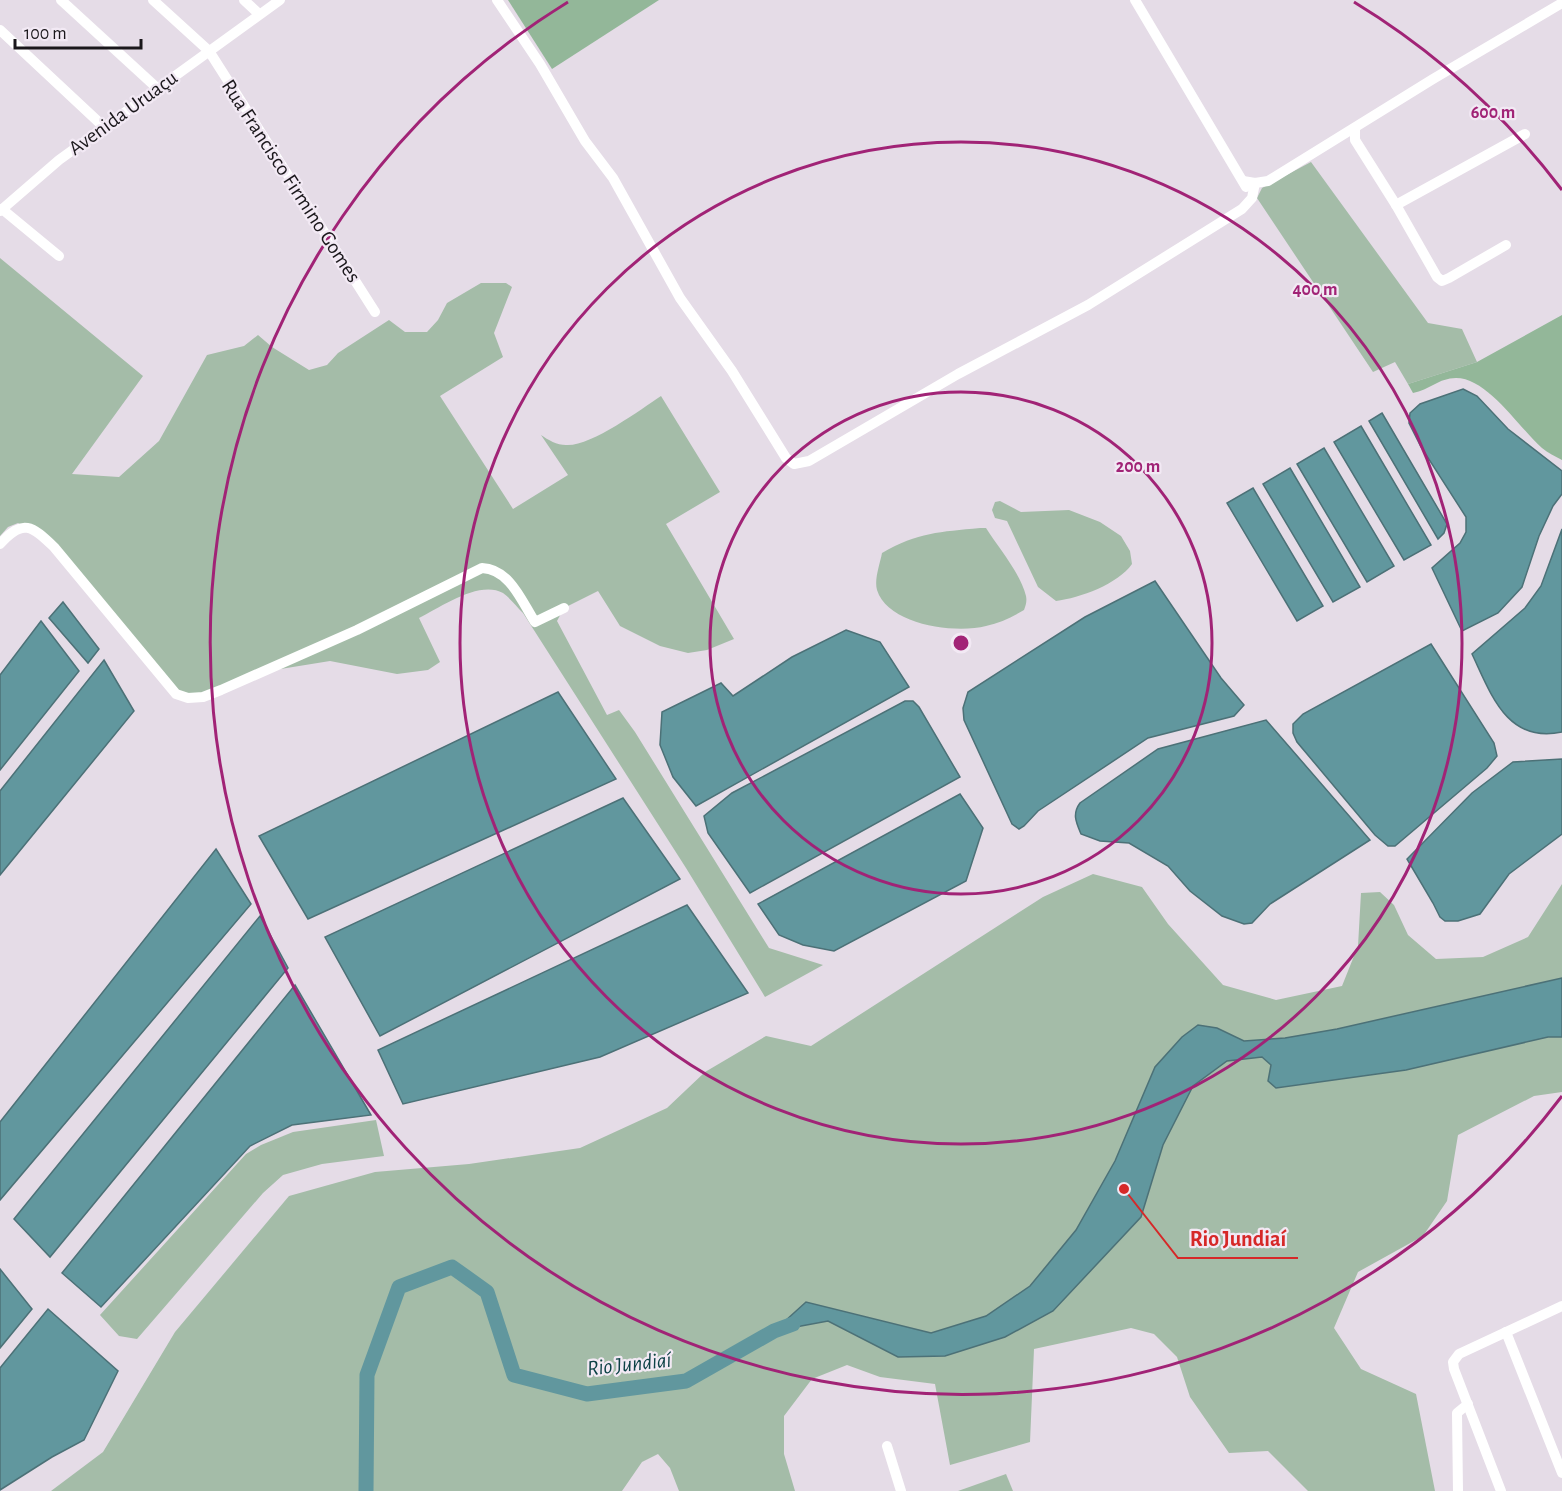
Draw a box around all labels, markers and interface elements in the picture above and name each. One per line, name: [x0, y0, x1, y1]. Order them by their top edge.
scale bar: [15, 12, 141, 50]
text: 100 m: [24, 25, 67, 43]
street label: Avenida Uruaçu: [65, 67, 181, 159]
street label: Rua Francisco Firmino Gomes: [218, 76, 364, 286]
text: 600 m: [1471, 104, 1515, 122]
text: 400 m: [1292, 281, 1338, 299]
text: 200 m: [1116, 458, 1160, 476]
centre of rings: [951, 633, 971, 653]
callout: Rio Jundiaí: [1178, 1218, 1298, 1258]
text: Rio Jundiaí: [1190, 1228, 1288, 1250]
water label: Rio Jundiaí: [586, 1349, 673, 1379]

